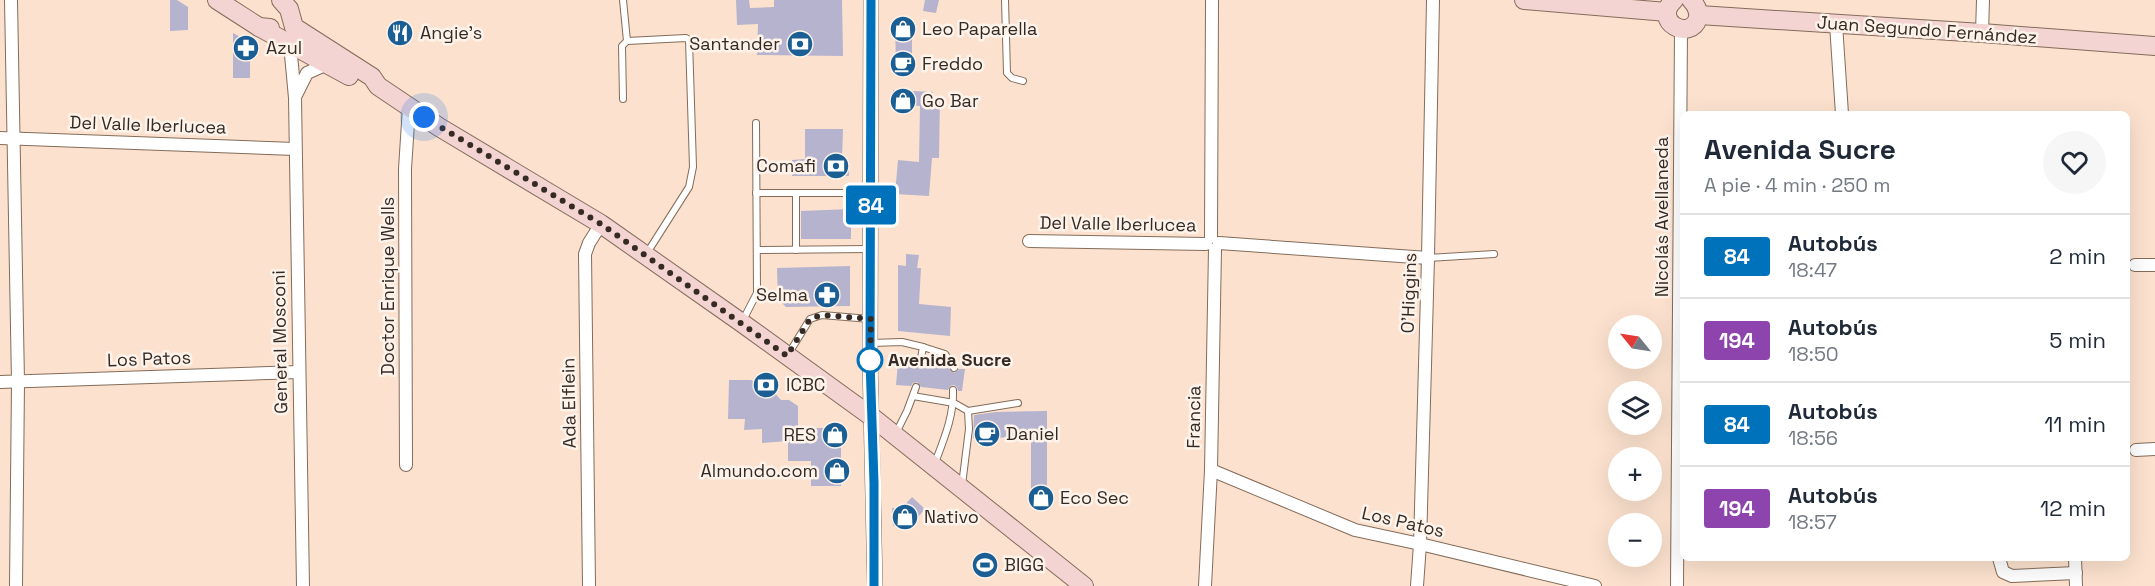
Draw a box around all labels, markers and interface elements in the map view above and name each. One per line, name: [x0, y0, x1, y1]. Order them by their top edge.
street label: Juan Segundo Fernández: [1816, 10, 2038, 49]
shop icon: Leo Paparella: [888, 14, 918, 44]
place label: Leo Paparella: [922, 17, 1037, 40]
restaurant icon: Angie's: [385, 18, 415, 48]
place label: Angie's: [420, 21, 482, 44]
bank icon: Santander: [785, 29, 815, 59]
place label: Santander: [689, 32, 780, 55]
pharmacy icon: Azul: [231, 33, 261, 63]
place label: Azul: [266, 36, 302, 59]
cafe icon: Freddo: [888, 49, 918, 79]
place label: Freddo: [922, 52, 983, 75]
shop icon: Go Bar: [888, 86, 918, 116]
place label: Go Bar: [922, 89, 979, 112]
your location: [409, 102, 439, 132]
street label: Del Valle Iberlucea: [69, 110, 227, 139]
text: Avenida Sucre: [1704, 131, 1896, 167]
button: heart: [2043, 131, 2106, 194]
street label: Nicolás Avellaneda: [1650, 137, 1673, 297]
bank icon: Comafi: [821, 151, 851, 181]
place label: Comafi: [756, 154, 816, 177]
text: A pie · 4 min · 250 m: [1704, 172, 1890, 198]
line badge: 84: [844, 186, 898, 224]
text: 84: [858, 192, 884, 219]
street label: Doctor Enrique Wells: [376, 197, 399, 375]
street label: Del Valle Iberlucea: [1039, 211, 1197, 236]
text: Autobús: [1788, 229, 1878, 257]
text: 2 min: [2049, 242, 2106, 270]
text: 84: [1724, 243, 1750, 270]
street label: O'Higgins: [1396, 252, 1421, 334]
text: 18:47: [1788, 257, 1837, 283]
street label: General Mosconi: [267, 270, 292, 414]
pharmacy icon: Selma: [812, 280, 842, 310]
place label: Selma: [756, 283, 808, 306]
text: Autobús: [1788, 313, 1878, 341]
north arrow: [1608, 315, 1662, 369]
map controls: [1608, 315, 1662, 567]
text: 5 min: [2049, 326, 2106, 354]
text: 194: [1719, 327, 1755, 354]
text: 18:50: [1788, 341, 1839, 367]
street label: Los Patos: [107, 346, 191, 371]
marker: Avenida Sucre: [857, 347, 883, 373]
place label: Avenida Sucre: [888, 348, 1011, 371]
street label: Ada Elflein: [556, 358, 581, 448]
bank icon: ICBC: [751, 370, 781, 400]
place label: ICBC: [786, 373, 825, 396]
button: layers: [1608, 381, 1662, 435]
street label: Francia: [1181, 385, 1206, 449]
text: Autobús: [1788, 397, 1878, 425]
text: 11 min: [2044, 410, 2106, 438]
text: 84: [1724, 411, 1750, 438]
cafe icon: Daniel: [972, 419, 1002, 449]
shop icon: RES: [820, 420, 850, 450]
place label: Daniel: [1006, 422, 1059, 445]
place label: RES: [783, 423, 816, 446]
text: 18:56: [1788, 425, 1838, 451]
button: +: [1608, 447, 1662, 501]
shop icon: Almundo.com: [822, 456, 852, 486]
place label: Almundo.com: [700, 459, 818, 482]
text: Autobús: [1788, 481, 1878, 509]
shop icon: Eco Sec: [1026, 483, 1056, 513]
place label: Eco Sec: [1060, 486, 1129, 509]
text: 12 min: [2040, 494, 2106, 522]
text: 194: [1719, 495, 1755, 522]
street label: Los Patos: [1360, 501, 1447, 542]
shop icon: Nativo: [890, 502, 920, 532]
place label: Nativo: [924, 505, 979, 528]
text: 18:57: [1788, 509, 1837, 535]
button: −: [1608, 513, 1662, 567]
sports icon: BIGG: [970, 550, 1000, 580]
place label: BIGG: [1004, 553, 1044, 576]

